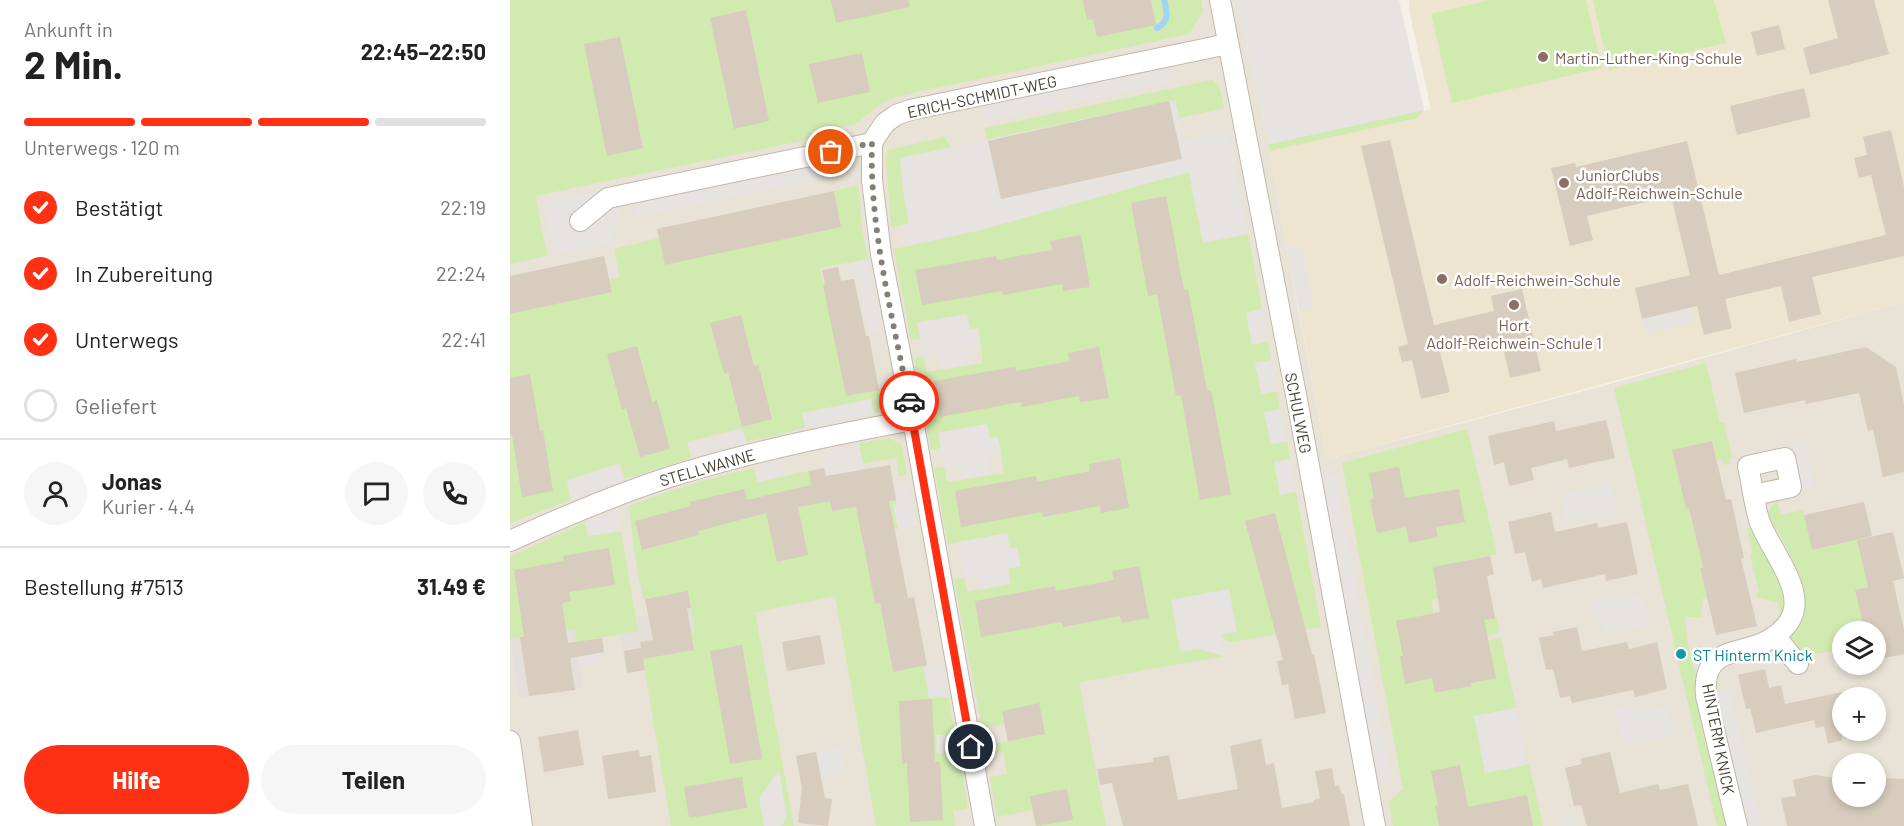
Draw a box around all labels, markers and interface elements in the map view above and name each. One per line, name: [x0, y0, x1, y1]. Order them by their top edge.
text: Ankunft in: [24, 17, 113, 41]
text: 22:45–22:50: [361, 38, 486, 64]
text: 2 Min.: [24, 40, 123, 87]
place label: Martin-Luther-King-Schule: [1555, 48, 1742, 67]
marker: Martin-Luther-King-Schule: [1536, 50, 1550, 64]
street label: ERICH-SCHMIDT-WEG: [905, 71, 1059, 121]
pin: [805, 126, 856, 177]
text: Unterwegs · 120 m: [24, 135, 180, 159]
icon: bag: [814, 135, 847, 168]
place label: JuniorClubs Adolf-Reichwein-Schule: [1576, 165, 1743, 202]
marker: JuniorClubs Adolf-Reichwein-Schule: [1557, 176, 1571, 190]
icon: check: [24, 191, 57, 224]
text: Bestätigt: [75, 194, 164, 220]
text: 22:19: [440, 195, 486, 219]
icon: check: [24, 257, 57, 290]
text: In Zubereitung: [75, 260, 213, 286]
text: 22:24: [436, 261, 486, 285]
place label: Adolf-Reichwein-Schule: [1454, 270, 1621, 289]
marker: Adolf-Reichwein-Schule: [1435, 272, 1449, 286]
marker: Hort Adolf-Reichwein-Schule 1: [1507, 298, 1521, 312]
place label: Hort Adolf-Reichwein-Schule 1: [1426, 315, 1602, 352]
icon: check: [24, 323, 57, 356]
text: Unterwegs: [75, 326, 179, 352]
text: 22:41: [442, 327, 486, 351]
courier: [879, 371, 939, 431]
street label: SCHULWEG: [1282, 371, 1316, 455]
icon: car: [893, 385, 926, 418]
text: Geliefert: [75, 392, 157, 418]
street label: STELLWANNE: [657, 444, 757, 490]
button: person: [24, 462, 87, 525]
button: chat: [345, 462, 408, 525]
button: phone: [423, 462, 486, 525]
text: Jonas: [102, 468, 162, 494]
text: Kurier · 4.4: [102, 494, 195, 518]
text: Bestellung #7513: [24, 573, 184, 599]
text: 31.49 €: [417, 573, 486, 599]
map controls: [1832, 621, 1886, 807]
button: layers: [1832, 621, 1886, 675]
place label: ST Hinterm Knick: [1693, 645, 1813, 664]
marker: ST Hinterm Knick: [1674, 647, 1688, 661]
street label: HINTERM KNICK: [1699, 682, 1739, 796]
button: +: [1832, 687, 1886, 741]
pin: [945, 721, 996, 772]
icon: home: [954, 730, 987, 763]
button: Hilfe: [24, 745, 249, 814]
button: Teilen: [261, 745, 486, 814]
button: −: [1832, 753, 1886, 807]

